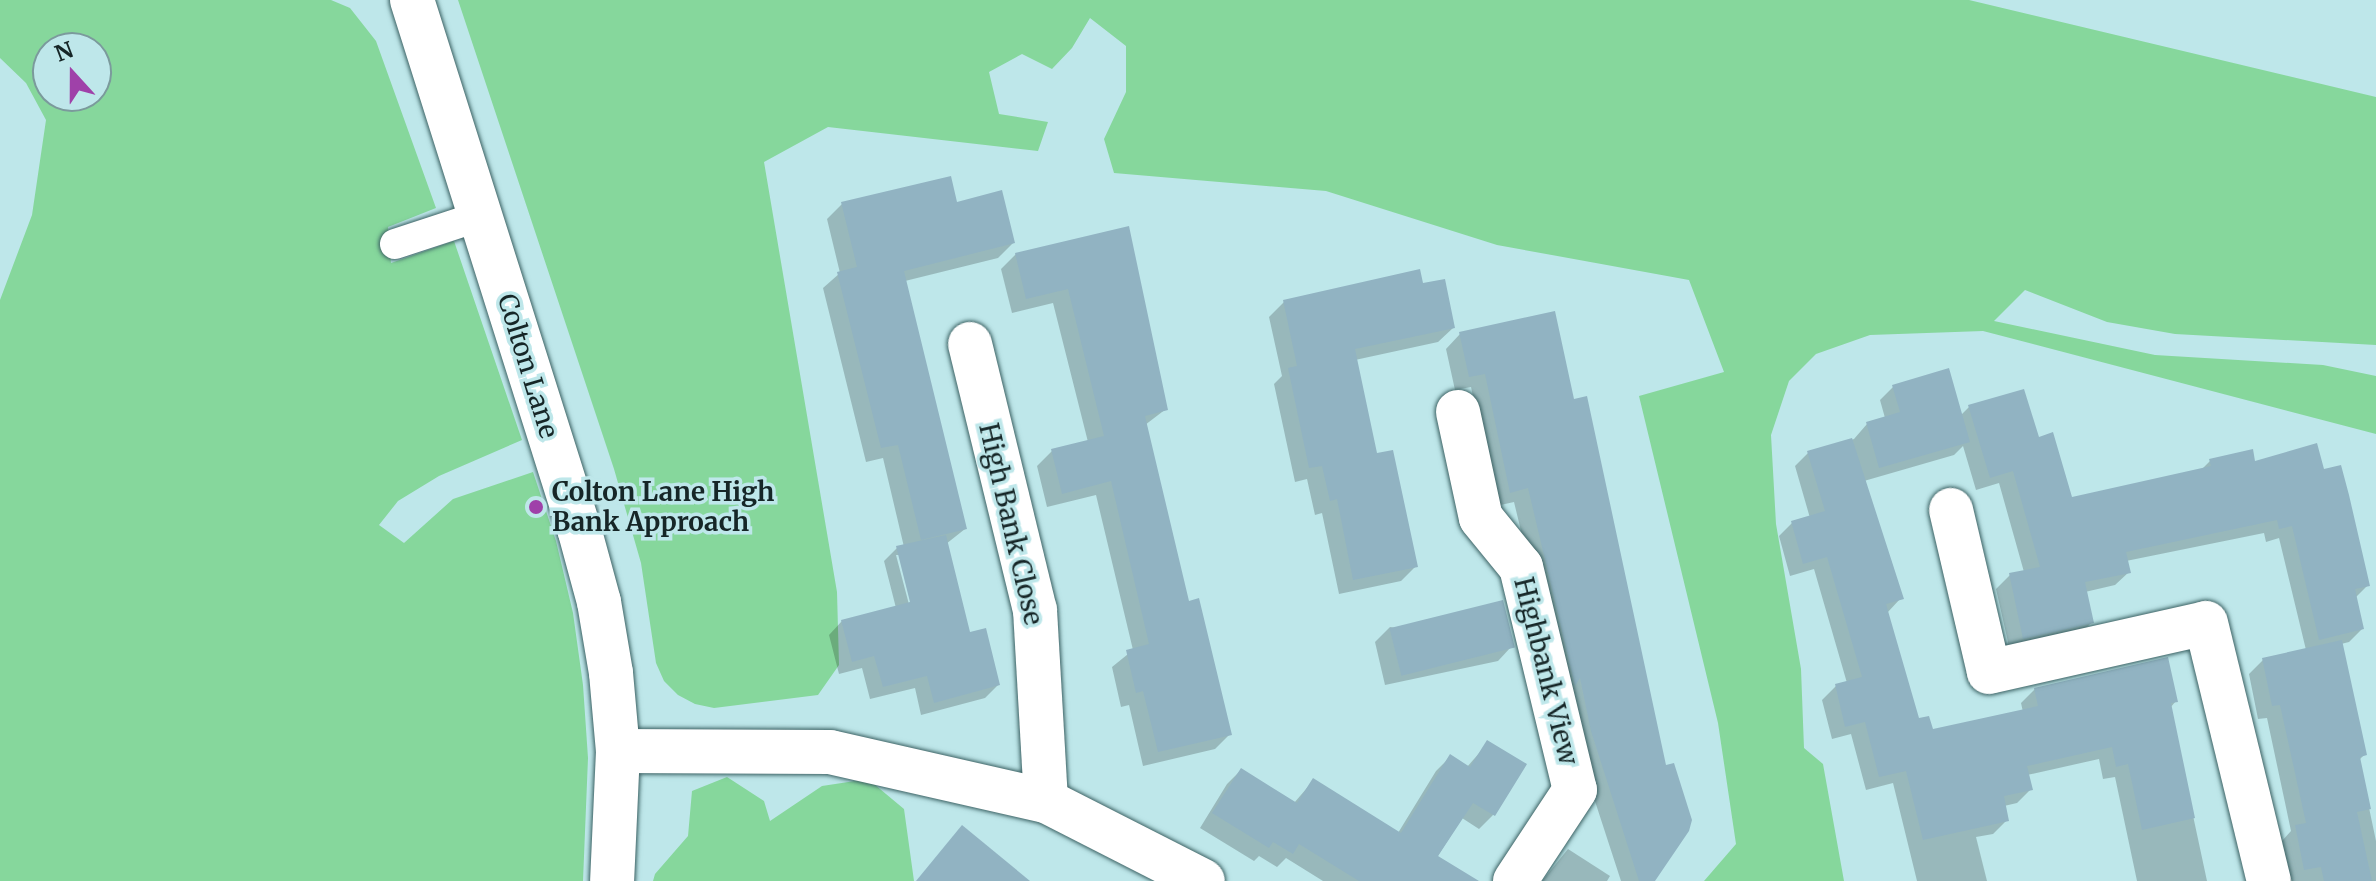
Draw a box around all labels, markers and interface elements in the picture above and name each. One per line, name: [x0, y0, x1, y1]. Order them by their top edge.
north arrow: [32, 32, 112, 112]
text: N: [51, 35, 77, 68]
street label: Colton Lane: [491, 290, 565, 442]
street label: High Bank Close: [973, 420, 1049, 628]
place label: Colton Lane High Bank Approach: [552, 476, 774, 538]
marker: Colton Lane High Bank Approach: [527, 498, 545, 516]
street label: Highbank View: [1508, 574, 1584, 768]

